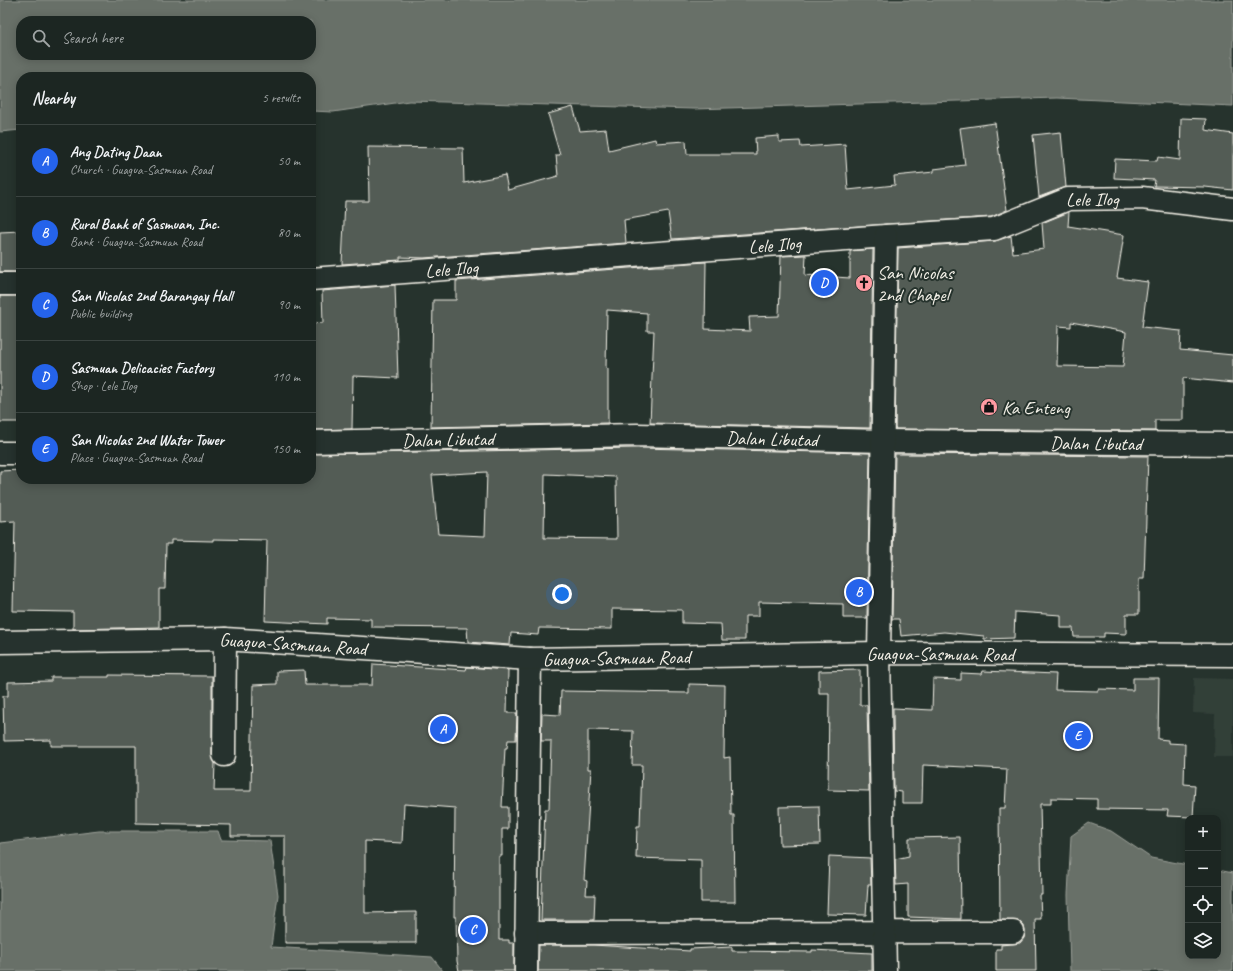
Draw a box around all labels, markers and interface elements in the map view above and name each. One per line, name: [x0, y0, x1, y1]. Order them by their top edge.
search box: [16, 16, 316, 60]
icon: search: [30, 27, 52, 49]
text: Search here: [62, 29, 123, 48]
text: Nearby: [32, 88, 75, 109]
text: 5 results: [262, 90, 300, 106]
text: Ang Dating Daan: [70, 143, 162, 162]
text: A: [42, 153, 48, 169]
text: 50 m: [278, 153, 300, 169]
text: Church · Guagua-Sasmuan Road: [70, 162, 212, 178]
street label: Lele Ilog: [1066, 187, 1120, 212]
text: Rural Bank of Sasmuan, Inc.: [70, 215, 219, 234]
text: B: [42, 225, 48, 241]
text: 80 m: [278, 225, 300, 241]
street label: Lele Ilog: [748, 231, 803, 259]
text: Bank · Guagua-Sasmuan Road: [70, 234, 203, 250]
street label: Lele Ilog: [424, 255, 480, 283]
place label: San Nicolas 2nd Chapel: [877, 261, 956, 307]
pin: D: [811, 268, 837, 298]
church icon: San Nicolas 2nd Chapel: [854, 273, 874, 293]
text: San Nicolas 2nd Barangay Hall: [70, 287, 233, 306]
text: C: [42, 297, 48, 313]
text: 90 m: [278, 297, 300, 313]
text: Public building: [70, 306, 132, 322]
text: Sasmuan Delicacies Factory: [70, 359, 214, 378]
text: D: [41, 369, 49, 385]
text: 110 m: [272, 369, 300, 385]
text: Shop · Lele Ilog: [70, 378, 137, 394]
place label: Ka Enteng: [1002, 396, 1071, 420]
shop icon: Ka Enteng: [979, 397, 999, 417]
street label: Dalan Libutad: [726, 426, 822, 452]
street label: Dalan Libutad: [402, 427, 498, 453]
text: San Nicolas 2nd Water Tower: [70, 431, 224, 450]
street label: Dalan Libutad: [1050, 431, 1145, 456]
text: E: [42, 441, 48, 457]
text: 150 m: [272, 441, 300, 457]
text: Place · Guagua-Sasmuan Road: [70, 450, 202, 466]
pin: B: [846, 577, 872, 607]
your location: [552, 584, 572, 604]
street label: Guagua-Sasmuan Road: [219, 628, 371, 661]
street label: Guagua-Sasmuan Road: [866, 642, 1018, 667]
street label: Guagua-Sasmuan Road: [542, 645, 694, 672]
pin: A: [430, 714, 456, 744]
pin: E: [1065, 721, 1091, 751]
map controls: [1185, 815, 1221, 959]
button: +: [1185, 815, 1221, 851]
button: −: [1185, 851, 1221, 887]
button: locate: [1185, 887, 1221, 923]
pin: C: [460, 915, 486, 945]
button: layers: [1185, 923, 1221, 959]

